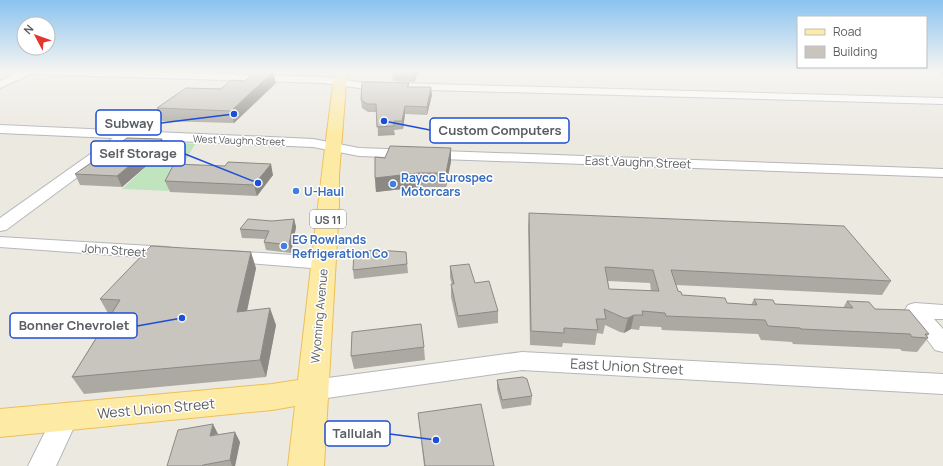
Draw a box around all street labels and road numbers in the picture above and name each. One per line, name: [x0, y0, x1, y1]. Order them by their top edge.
street label: West Vaughn Street: [193, 131, 285, 149]
street label: East Vaughn Street: [584, 152, 692, 172]
road number: US 11: [310, 210, 346, 228]
street label: John Street: [81, 239, 147, 261]
street label: Wyoming Avenue: [306, 268, 332, 364]
street label: East Union Street: [570, 354, 685, 378]
street label: West Union Street: [96, 393, 216, 423]

